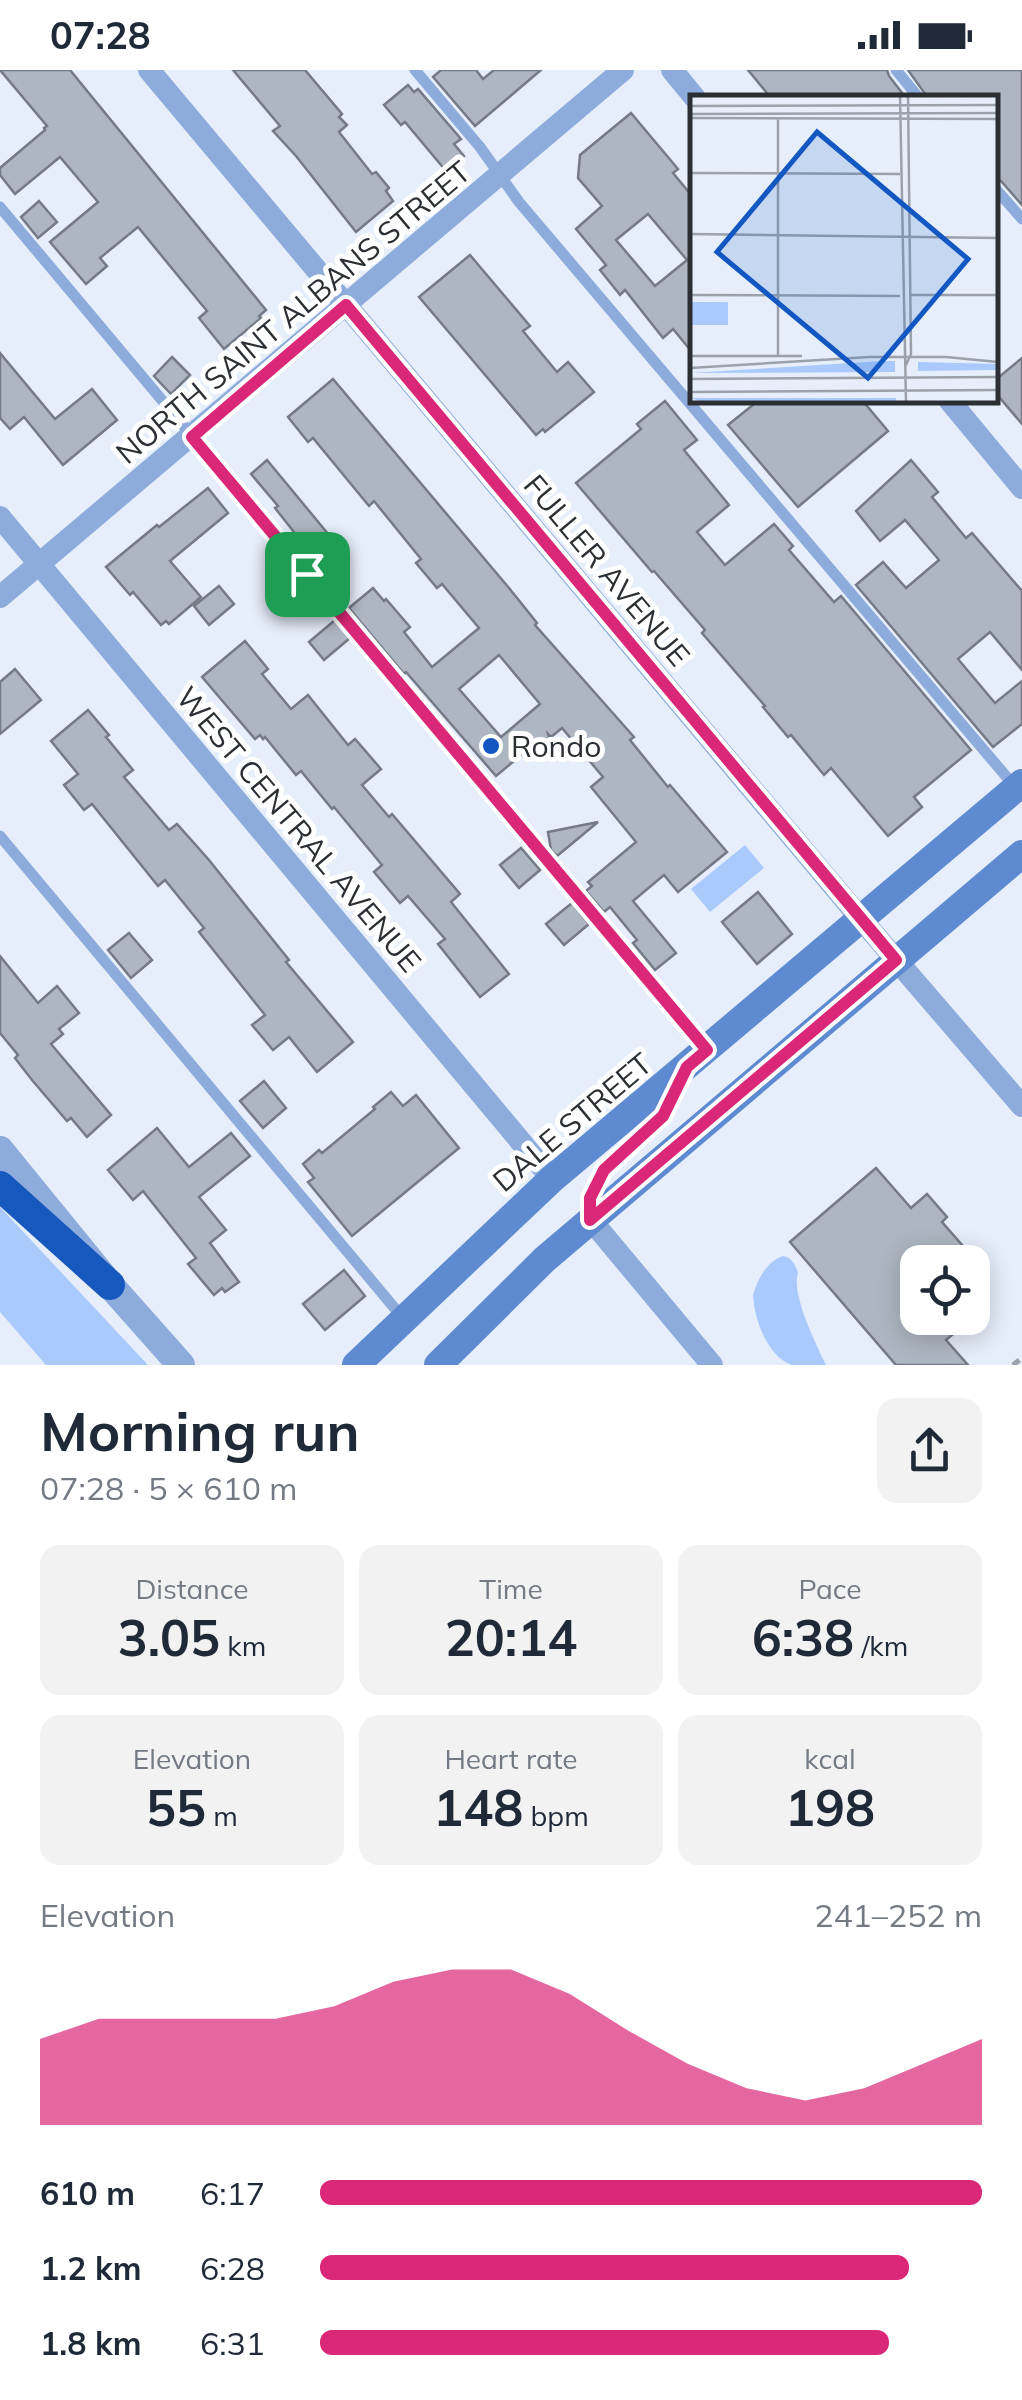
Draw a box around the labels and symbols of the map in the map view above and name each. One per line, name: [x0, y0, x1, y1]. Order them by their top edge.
inset map: [690, 95, 997, 402]
street label: NORTH SAINT ALBANS STREET: [108, 152, 478, 472]
street label: FULLER AVENUE: [516, 466, 698, 674]
pin: [265, 532, 350, 617]
street label: WEST CENTRAL AVENUE: [168, 678, 430, 980]
place label: Rondo: [511, 727, 601, 765]
marker: Rondo: [480, 735, 502, 757]
street label: DALE STREET: [485, 1044, 659, 1200]

